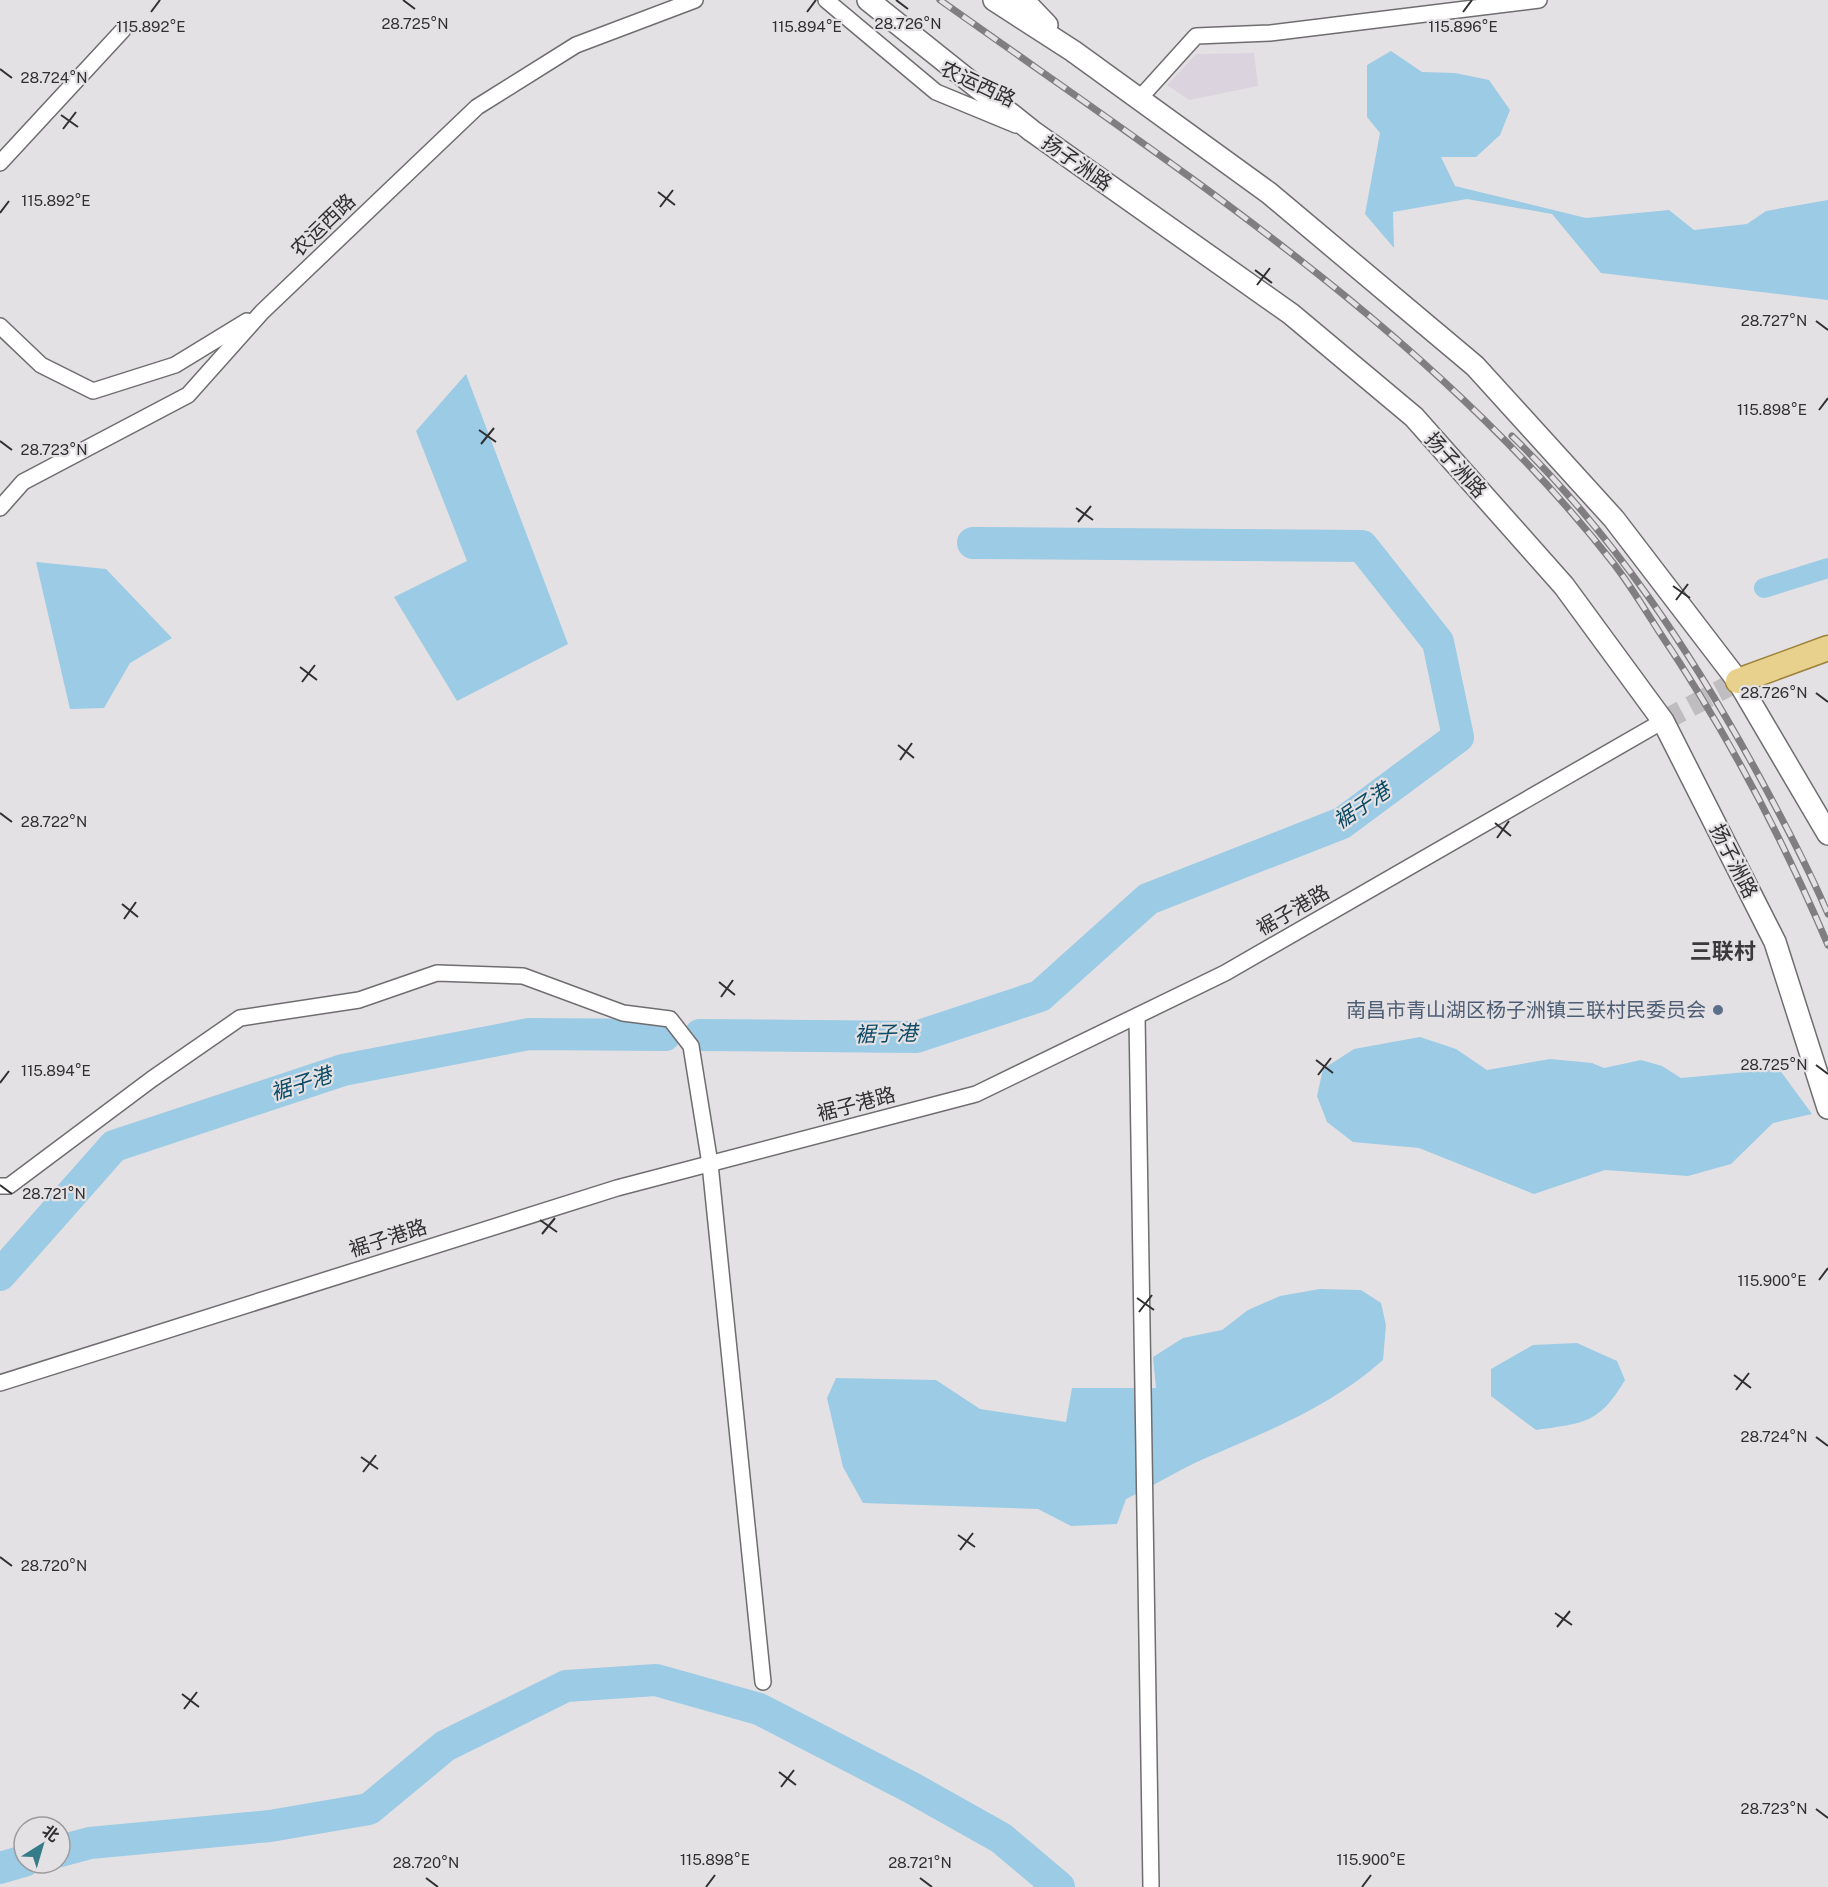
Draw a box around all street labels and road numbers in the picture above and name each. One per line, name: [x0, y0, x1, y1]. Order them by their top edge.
street label: 农运西路: [937, 56, 1019, 112]
street label: 扬子洲路: [1037, 130, 1117, 196]
street label: 农运西路: [286, 189, 360, 261]
street label: 扬子洲路: [1420, 427, 1492, 503]
street label: 扬子洲路: [1705, 820, 1763, 902]
street label: 裾子港路: [1252, 880, 1334, 940]
street label: 裾子港路: [814, 1082, 898, 1126]
street label: 裾子港路: [346, 1214, 430, 1262]

